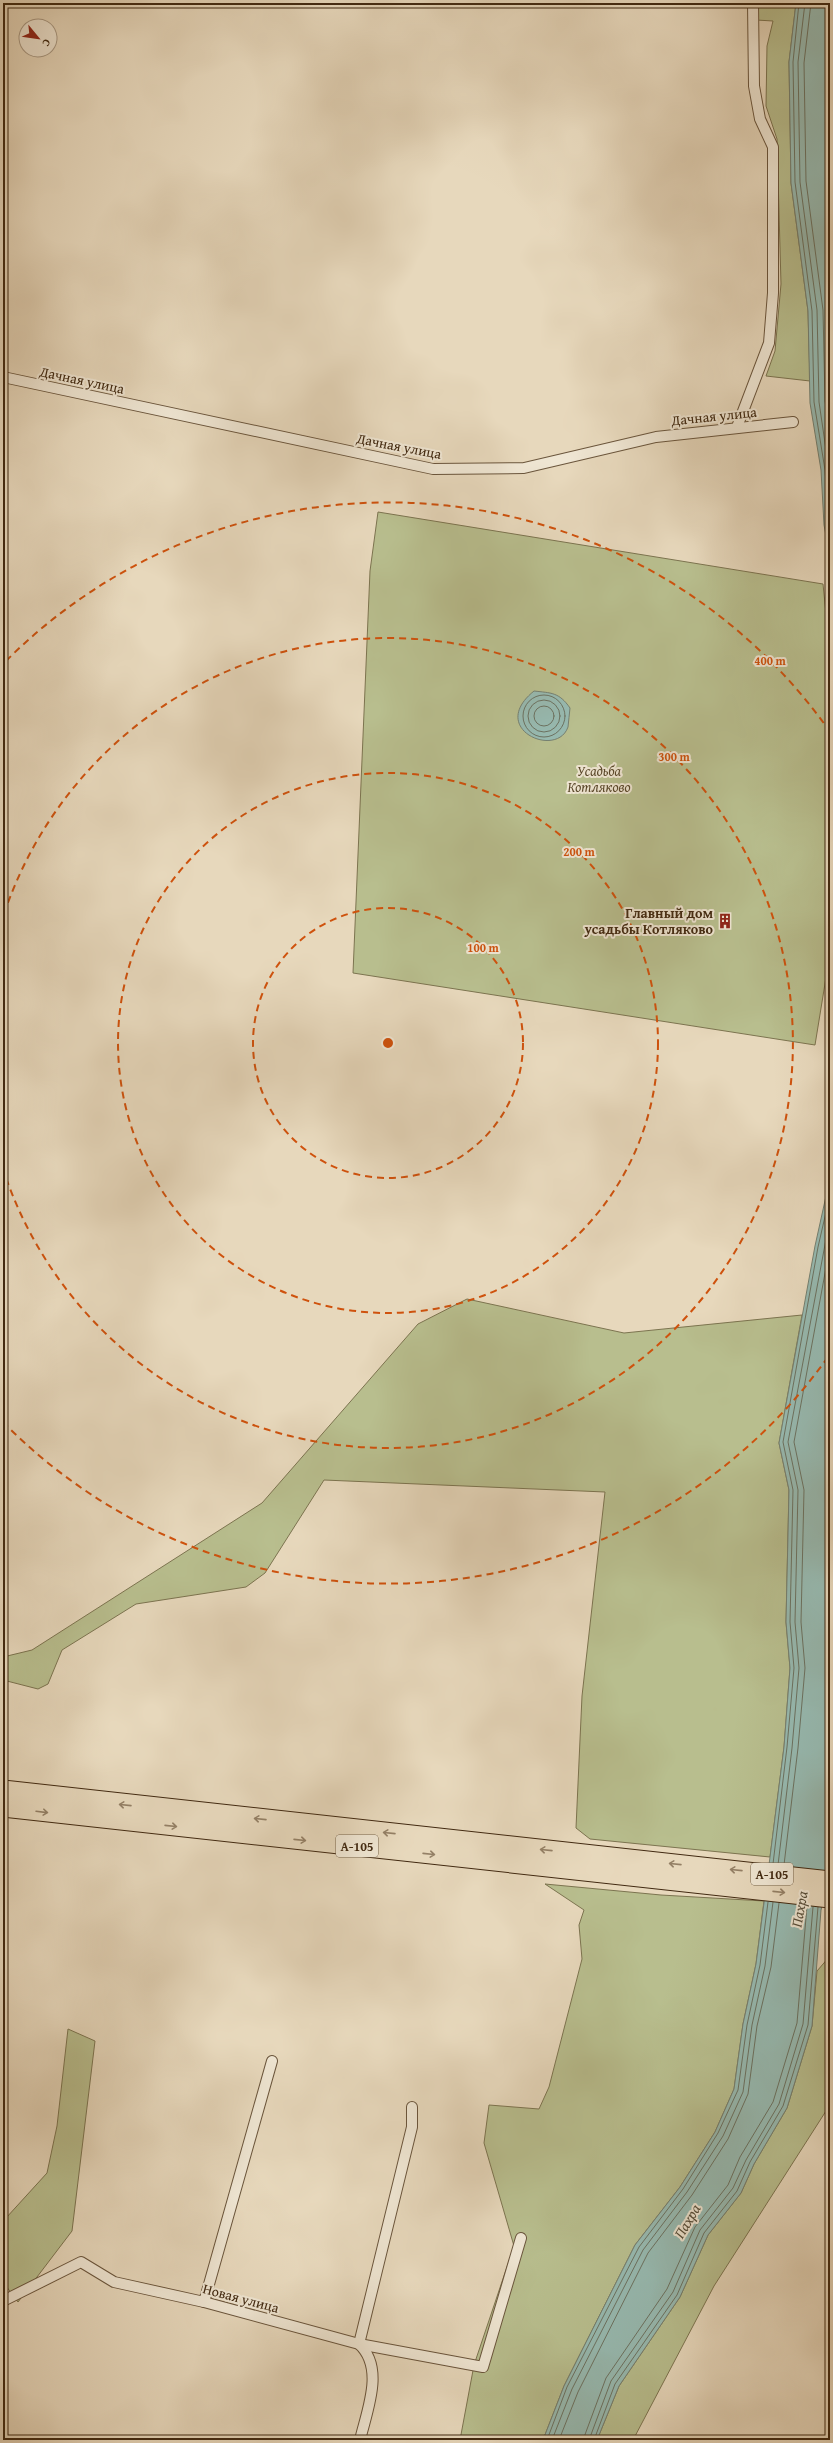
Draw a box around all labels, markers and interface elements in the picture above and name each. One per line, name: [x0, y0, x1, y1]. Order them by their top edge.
north arrow: [18, 18, 58, 58]
text: С: [38, 36, 55, 49]
street label: Дачная улица: [37, 361, 126, 399]
street label: Дачная улица: [669, 402, 758, 431]
street label: Дачная улица: [354, 428, 443, 464]
text: 400 m: [754, 652, 787, 669]
text: 300 m: [658, 748, 691, 765]
park label: Усадьба Котляково: [567, 761, 631, 797]
text: 200 m: [563, 843, 596, 860]
place label: Главный дом усадьбы Котляково: [583, 903, 714, 939]
building icon: Главный дом усадьбы Котляково: [716, 912, 734, 930]
text: 100 m: [467, 939, 500, 956]
centre of rings: [381, 1036, 395, 1050]
one-way arrow: [119, 1801, 132, 1808]
one-way arrow: [35, 1808, 48, 1815]
one-way arrow: [254, 1815, 267, 1823]
one-way arrow: [164, 1822, 177, 1830]
one-way arrow: [383, 1829, 396, 1837]
road number: А-105: [336, 1835, 378, 1857]
one-way arrow: [293, 1836, 306, 1844]
one-way arrow: [540, 1846, 553, 1854]
one-way arrow: [422, 1850, 435, 1858]
one-way arrow: [669, 1860, 682, 1868]
road number: А-105: [751, 1863, 793, 1885]
one-way arrow: [730, 1867, 743, 1874]
one-way arrow: [772, 1888, 785, 1896]
water label: Пахра: [785, 1889, 813, 1929]
water label: Пахра: [669, 2200, 705, 2242]
street label: Новая улица: [201, 2278, 282, 2318]

